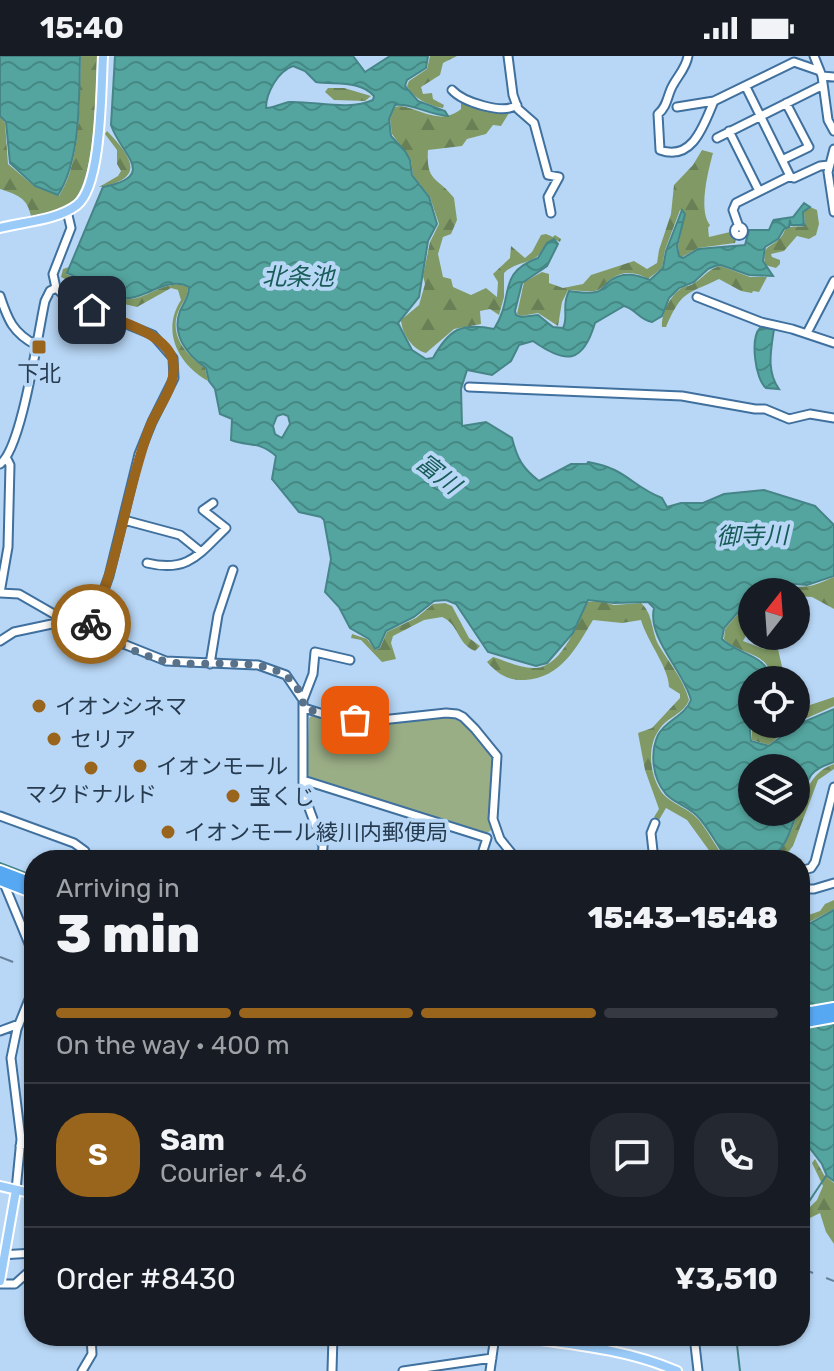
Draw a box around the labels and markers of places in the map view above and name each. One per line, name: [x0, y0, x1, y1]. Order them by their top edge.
pin: [58, 276, 126, 344]
marker: 下北: [30, 338, 48, 356]
place label: 下北: [17, 360, 61, 387]
pin: [321, 686, 389, 754]
place label: イオンシネマ: [55, 693, 187, 720]
marker: イオンシネマ: [30, 697, 48, 715]
place label: セリア: [70, 726, 136, 753]
marker: セリア: [45, 730, 63, 748]
place label: イオンモール: [156, 753, 288, 780]
marker: イオンモール: [131, 757, 149, 775]
marker: マクドナルド: [82, 759, 100, 777]
place label: マクドナルド: [25, 781, 157, 808]
place label: 宝くじ: [249, 783, 315, 810]
marker: 宝くじ: [224, 787, 242, 805]
place label: イオンモール綾川内郵便局: [184, 819, 448, 846]
marker: イオンモール綾川内郵便局: [159, 823, 177, 841]

